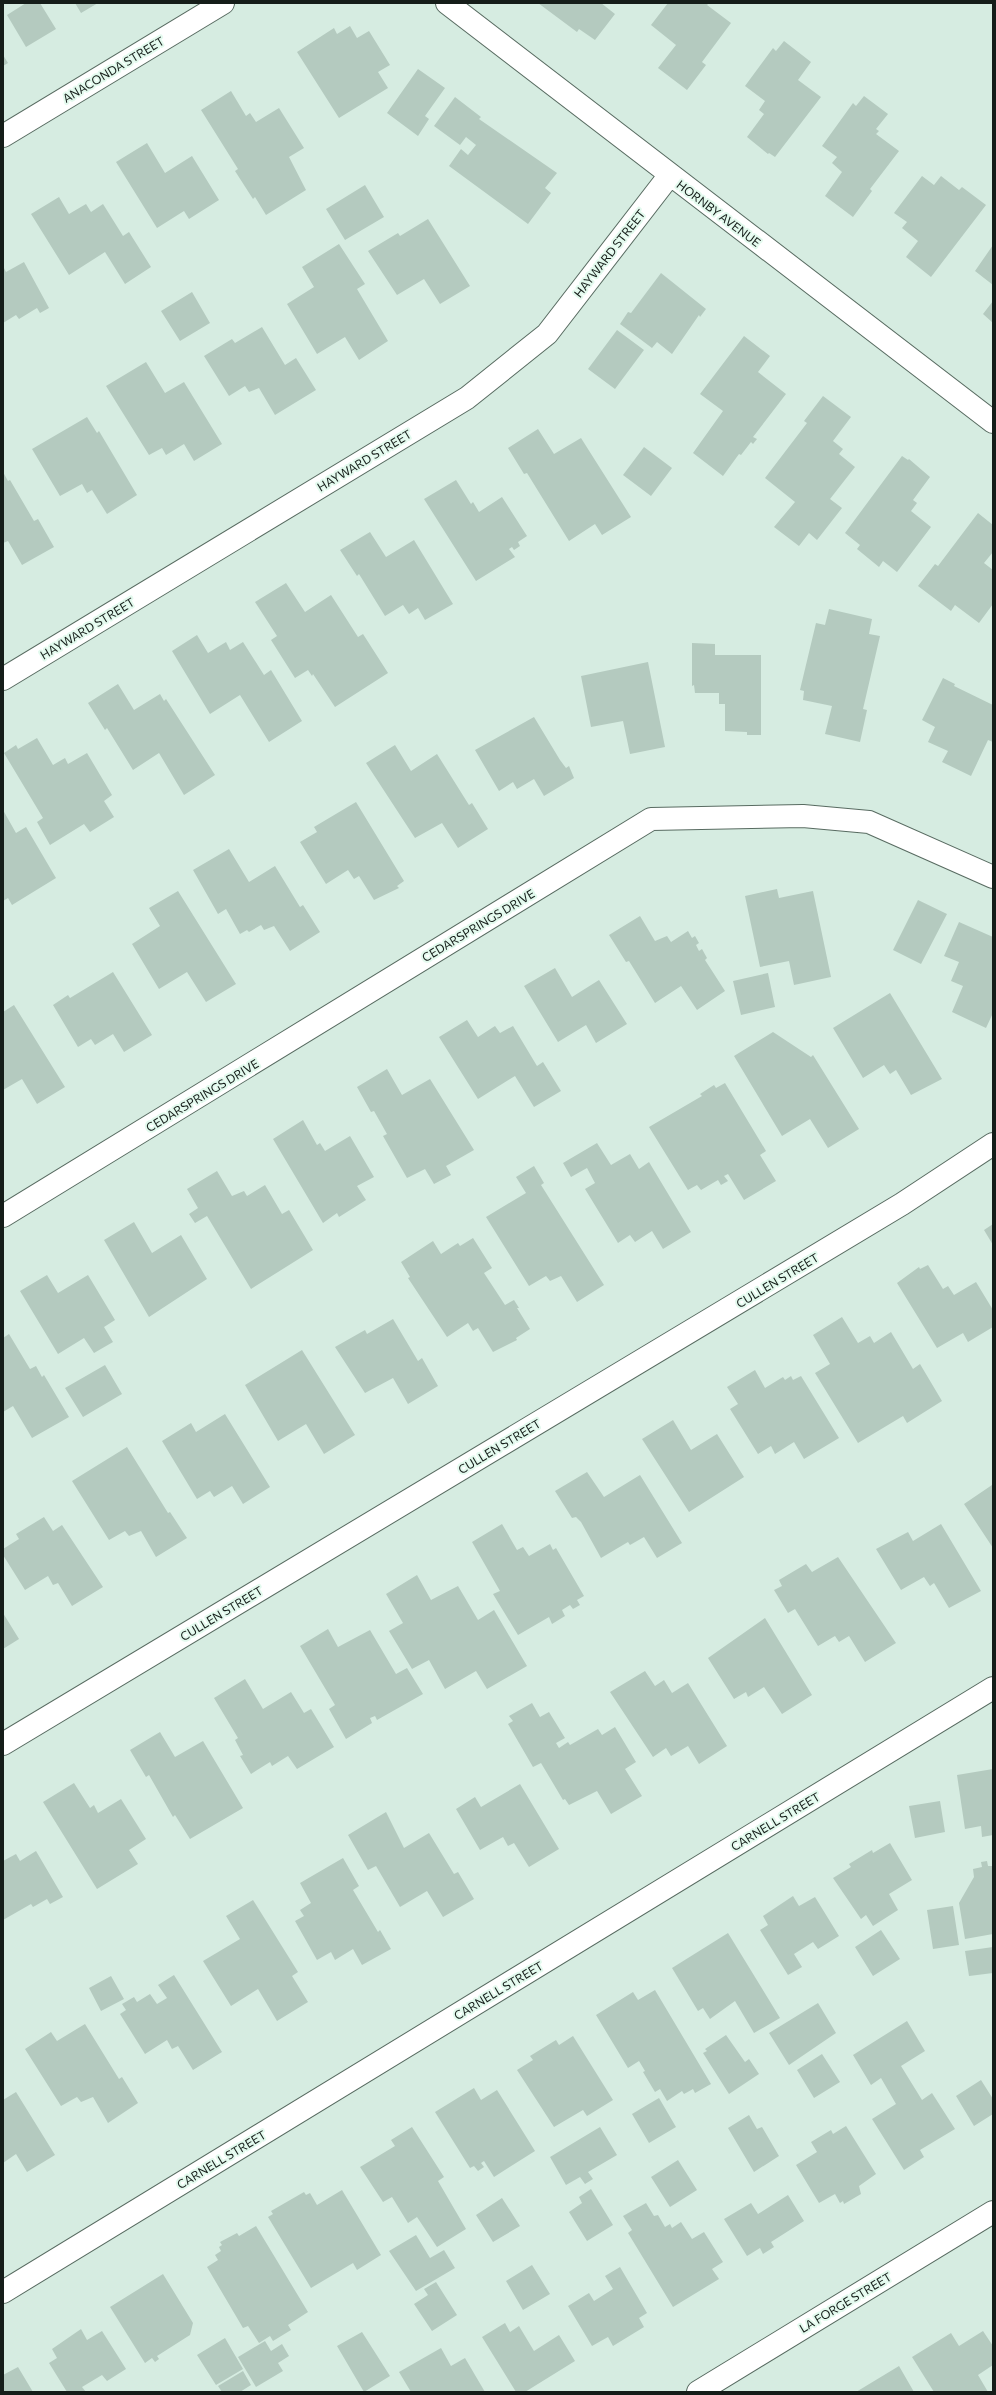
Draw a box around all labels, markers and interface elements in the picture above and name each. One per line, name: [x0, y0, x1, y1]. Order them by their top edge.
street label: ANACONDA STREET: [60, 33, 167, 105]
street label: HORNBY AVENUE: [674, 177, 764, 249]
street label: HAYWARD STREET: [570, 206, 648, 300]
street label: HAYWARD STREET: [314, 426, 414, 494]
street label: HAYWARD STREET: [37, 594, 137, 662]
street label: CEDARSPRINGS DRIVE: [419, 886, 537, 964]
street label: CEDARSPRINGS DRIVE: [143, 1056, 261, 1134]
street label: CULLEN STREET: [733, 1250, 821, 1310]
street label: CULLEN STREET: [455, 1416, 543, 1476]
street label: CULLEN STREET: [177, 1583, 265, 1643]
street label: CARNELL STREET: [728, 1789, 822, 1853]
street label: CARNELL STREET: [451, 1958, 545, 2022]
street label: CARNELL STREET: [174, 2127, 268, 2191]
street label: LA FORGE STREET: [796, 2269, 894, 2335]

